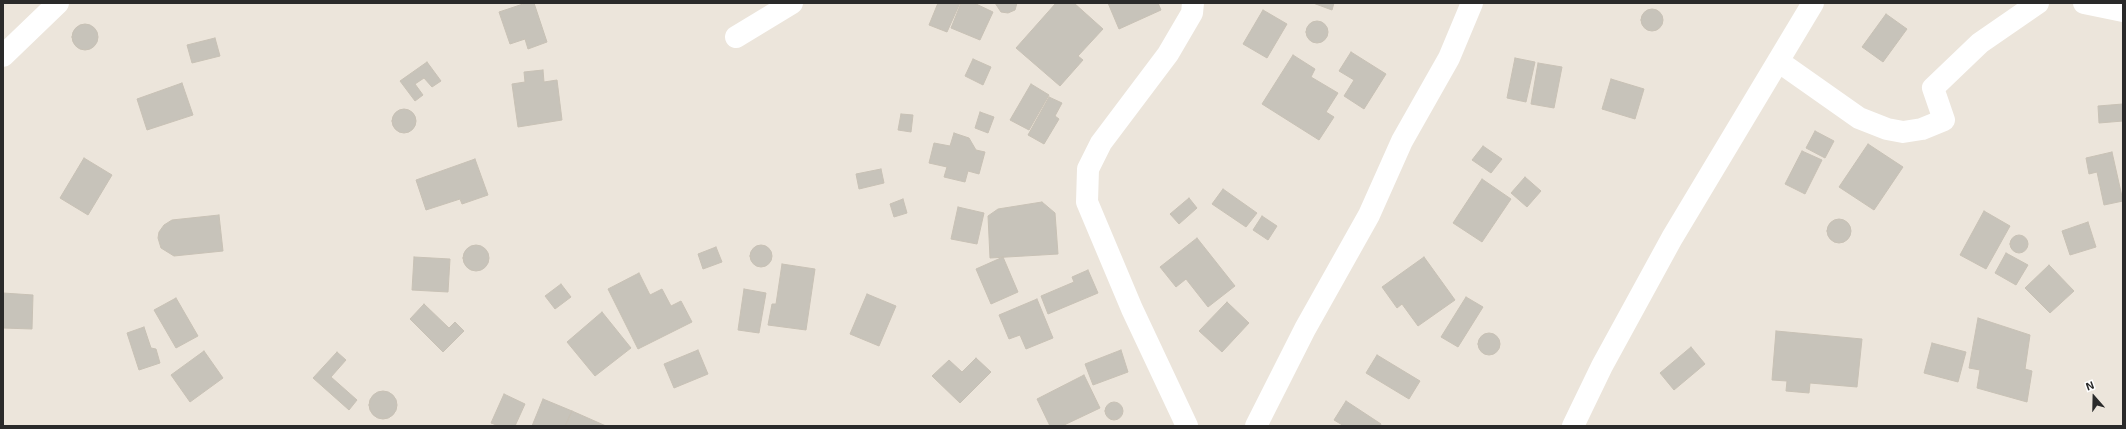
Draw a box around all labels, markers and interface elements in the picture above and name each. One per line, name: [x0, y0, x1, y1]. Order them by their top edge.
north arrow: [2074, 377, 2114, 417]
text: N: [2084, 378, 2096, 393]

